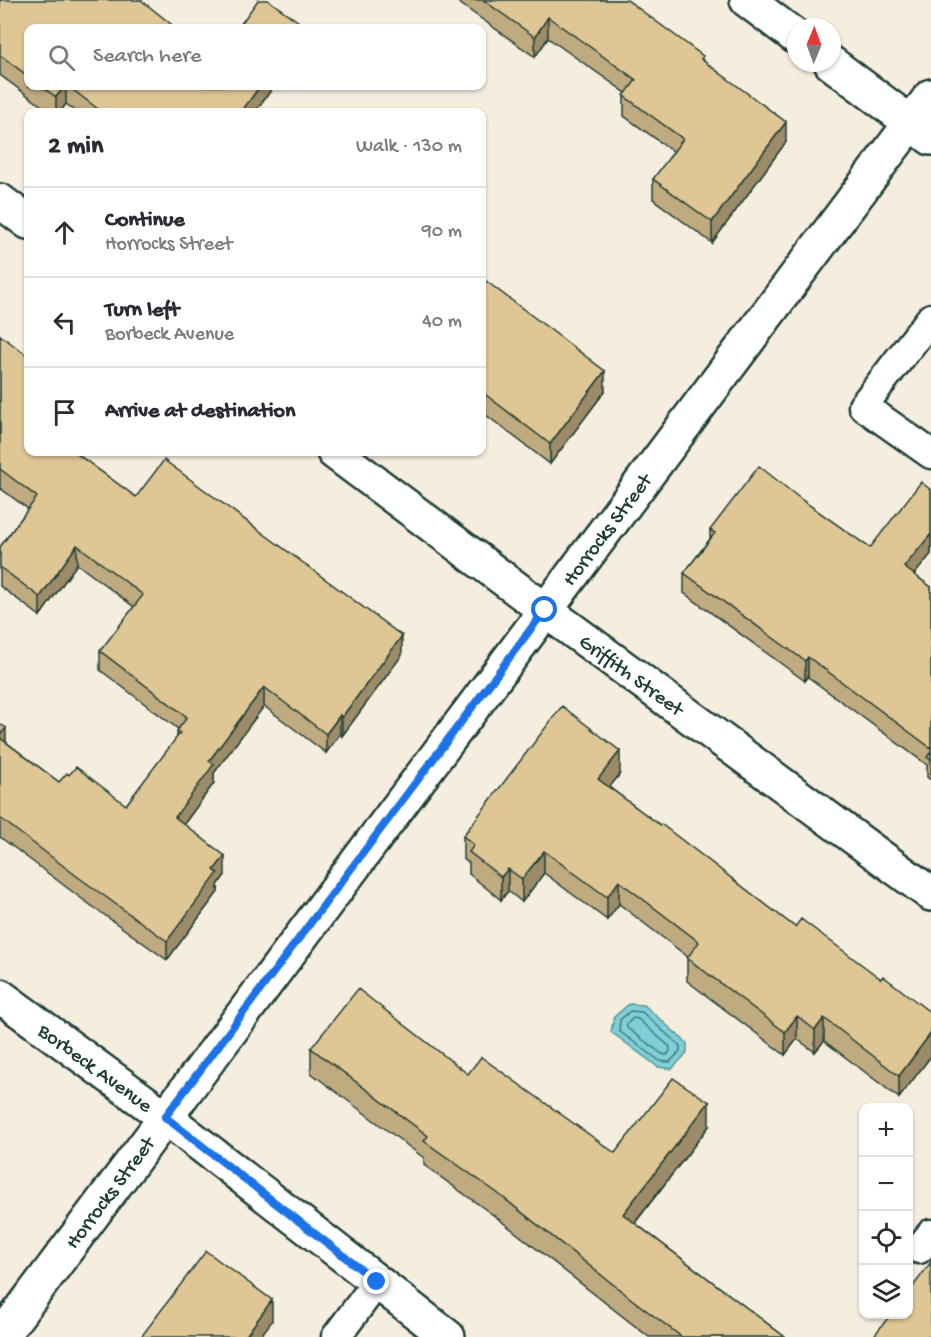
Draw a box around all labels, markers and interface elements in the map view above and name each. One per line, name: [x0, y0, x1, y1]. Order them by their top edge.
north arrow: [787, 18, 841, 72]
search box: [24, 24, 486, 90]
icon: search: [45, 41, 78, 74]
text: Search here: [93, 44, 201, 70]
text: 2 min: [48, 132, 103, 163]
text: Walk · 130 m: [356, 136, 462, 159]
text: Continue: [105, 208, 185, 234]
icon: ahead: [48, 216, 81, 249]
text: 90 m: [422, 221, 462, 244]
text: Horrocks Street: [105, 234, 232, 257]
text: Turn left: [105, 298, 179, 324]
icon: left: [48, 306, 81, 339]
text: 40 m: [422, 311, 462, 334]
text: Borbeck Avenue: [105, 324, 234, 347]
icon: arrive: [48, 396, 81, 429]
text: Arrive at destination: [105, 399, 295, 425]
street label: Horrocks Street: [559, 468, 661, 592]
route start: [531, 596, 557, 622]
street label: Griffith Street: [573, 630, 689, 725]
street label: Borbeck Avenue: [31, 1019, 157, 1120]
map controls: [859, 1103, 913, 1319]
button: +: [859, 1103, 913, 1157]
street label: Horrocks Street: [62, 1131, 164, 1255]
button: −: [859, 1157, 913, 1211]
button: locate: [859, 1211, 913, 1265]
button: layers: [859, 1265, 913, 1319]
route end: [363, 1268, 389, 1294]

